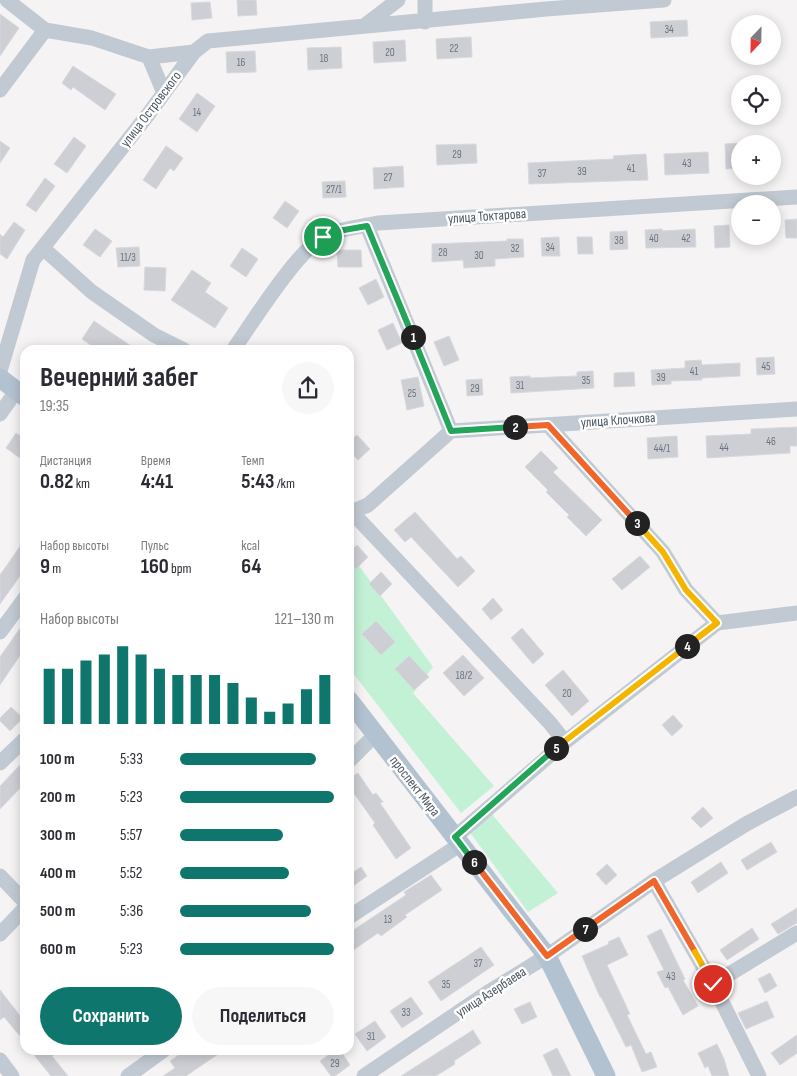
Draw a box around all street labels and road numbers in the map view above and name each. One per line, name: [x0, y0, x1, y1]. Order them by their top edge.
street label: улица Островского: [117, 68, 185, 150]
street label: улица Токтарова: [447, 205, 527, 227]
street label: улица Клочкова: [580, 409, 656, 431]
street label: проспект Мира: [386, 752, 444, 820]
street label: улица Азербаева: [453, 963, 529, 1021]

